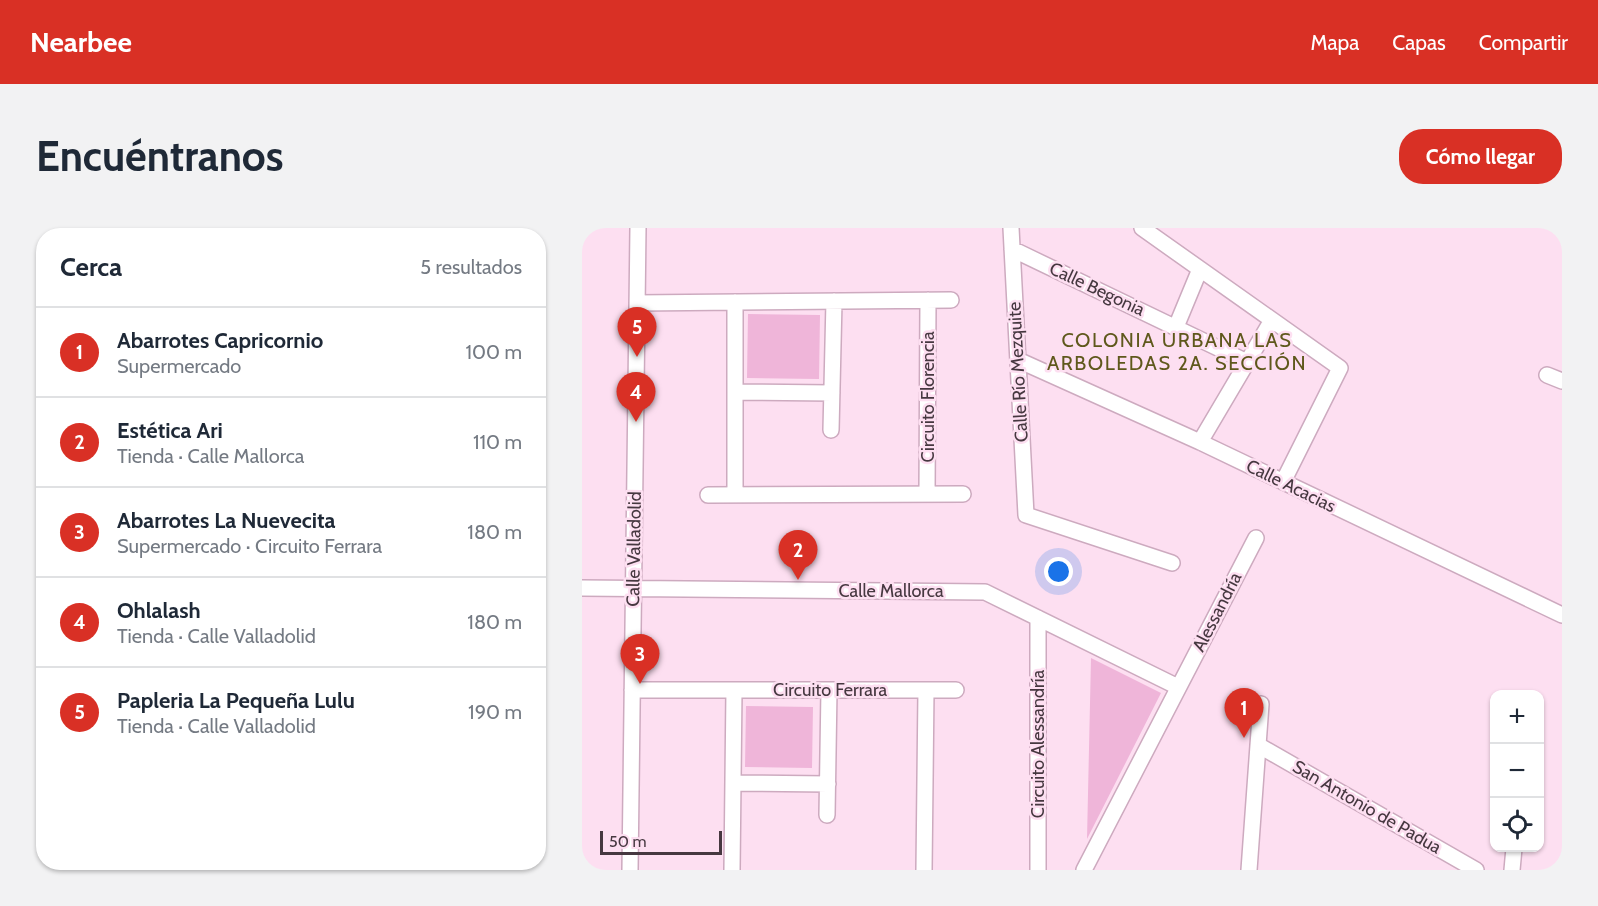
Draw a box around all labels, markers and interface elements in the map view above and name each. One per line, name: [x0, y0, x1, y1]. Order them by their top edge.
text: Nearbee: [30, 25, 132, 59]
text: Mapa: [1311, 30, 1359, 55]
text: Capas: [1392, 30, 1446, 55]
text: Compartir: [1479, 30, 1568, 55]
button: Cómo llegar: [1399, 129, 1562, 184]
text: Encuéntranos: [36, 130, 284, 182]
text: Cerca: [60, 251, 122, 283]
text: 5 resultados: [420, 255, 522, 279]
street label: Calle Begonia: [1046, 257, 1149, 321]
street label: Calle Río Mezquite: [1003, 301, 1033, 443]
pin: 5: [618, 308, 656, 357]
text: Abarrotes Capricornio: [117, 327, 323, 354]
district label: COLONIA URBANA LAS ARBOLEDAS 2A. SECCIÓN: [1047, 328, 1307, 375]
street label: Circuito Florencia: [917, 331, 939, 463]
text: 1: [76, 340, 83, 364]
text: 100 m: [466, 340, 522, 364]
text: Supermercado: [117, 354, 241, 378]
pin: 4: [616, 372, 656, 422]
text: Estética Ari: [117, 417, 223, 444]
text: 2: [74, 430, 85, 454]
text: 110 m: [473, 430, 522, 454]
text: Tienda · Calle Mallorca: [117, 444, 304, 468]
street label: Calle Acacias: [1243, 455, 1339, 517]
street label: Calle Valladolid: [622, 491, 646, 607]
text: Abarrotes La Nuevecita: [117, 507, 336, 534]
text: 3: [74, 520, 85, 544]
text: 180 m: [467, 520, 522, 544]
pin: 2: [778, 530, 818, 580]
text: Supermercado · Circuito Ferrara: [117, 534, 382, 558]
your location: [1044, 557, 1073, 586]
street label: Alessandría: [1188, 568, 1247, 655]
street label: Calle Mallorca: [838, 580, 944, 602]
text: Ohlalash: [117, 597, 201, 624]
text: 4: [73, 610, 86, 634]
text: 180 m: [467, 610, 522, 634]
text: Tienda · Calle Valladolid: [117, 624, 316, 648]
pin: 3: [620, 634, 660, 684]
street label: Circuito Alessandría: [1027, 669, 1049, 818]
street label: Circuito Ferrara: [773, 679, 887, 701]
text: Papleria La Pequeña Lulu: [117, 687, 355, 714]
pin: 1: [1224, 688, 1264, 738]
map controls: [1490, 690, 1544, 852]
button: +: [1490, 690, 1544, 744]
text: 5: [74, 700, 85, 724]
text: 190 m: [468, 700, 522, 724]
text: Tienda · Calle Valladolid: [117, 714, 316, 738]
button: −: [1490, 744, 1544, 798]
street label: San Antonio de Padua: [1289, 755, 1446, 859]
button: locate: [1490, 798, 1544, 852]
scale bar: [600, 828, 722, 856]
text: 50 m: [609, 832, 646, 851]

